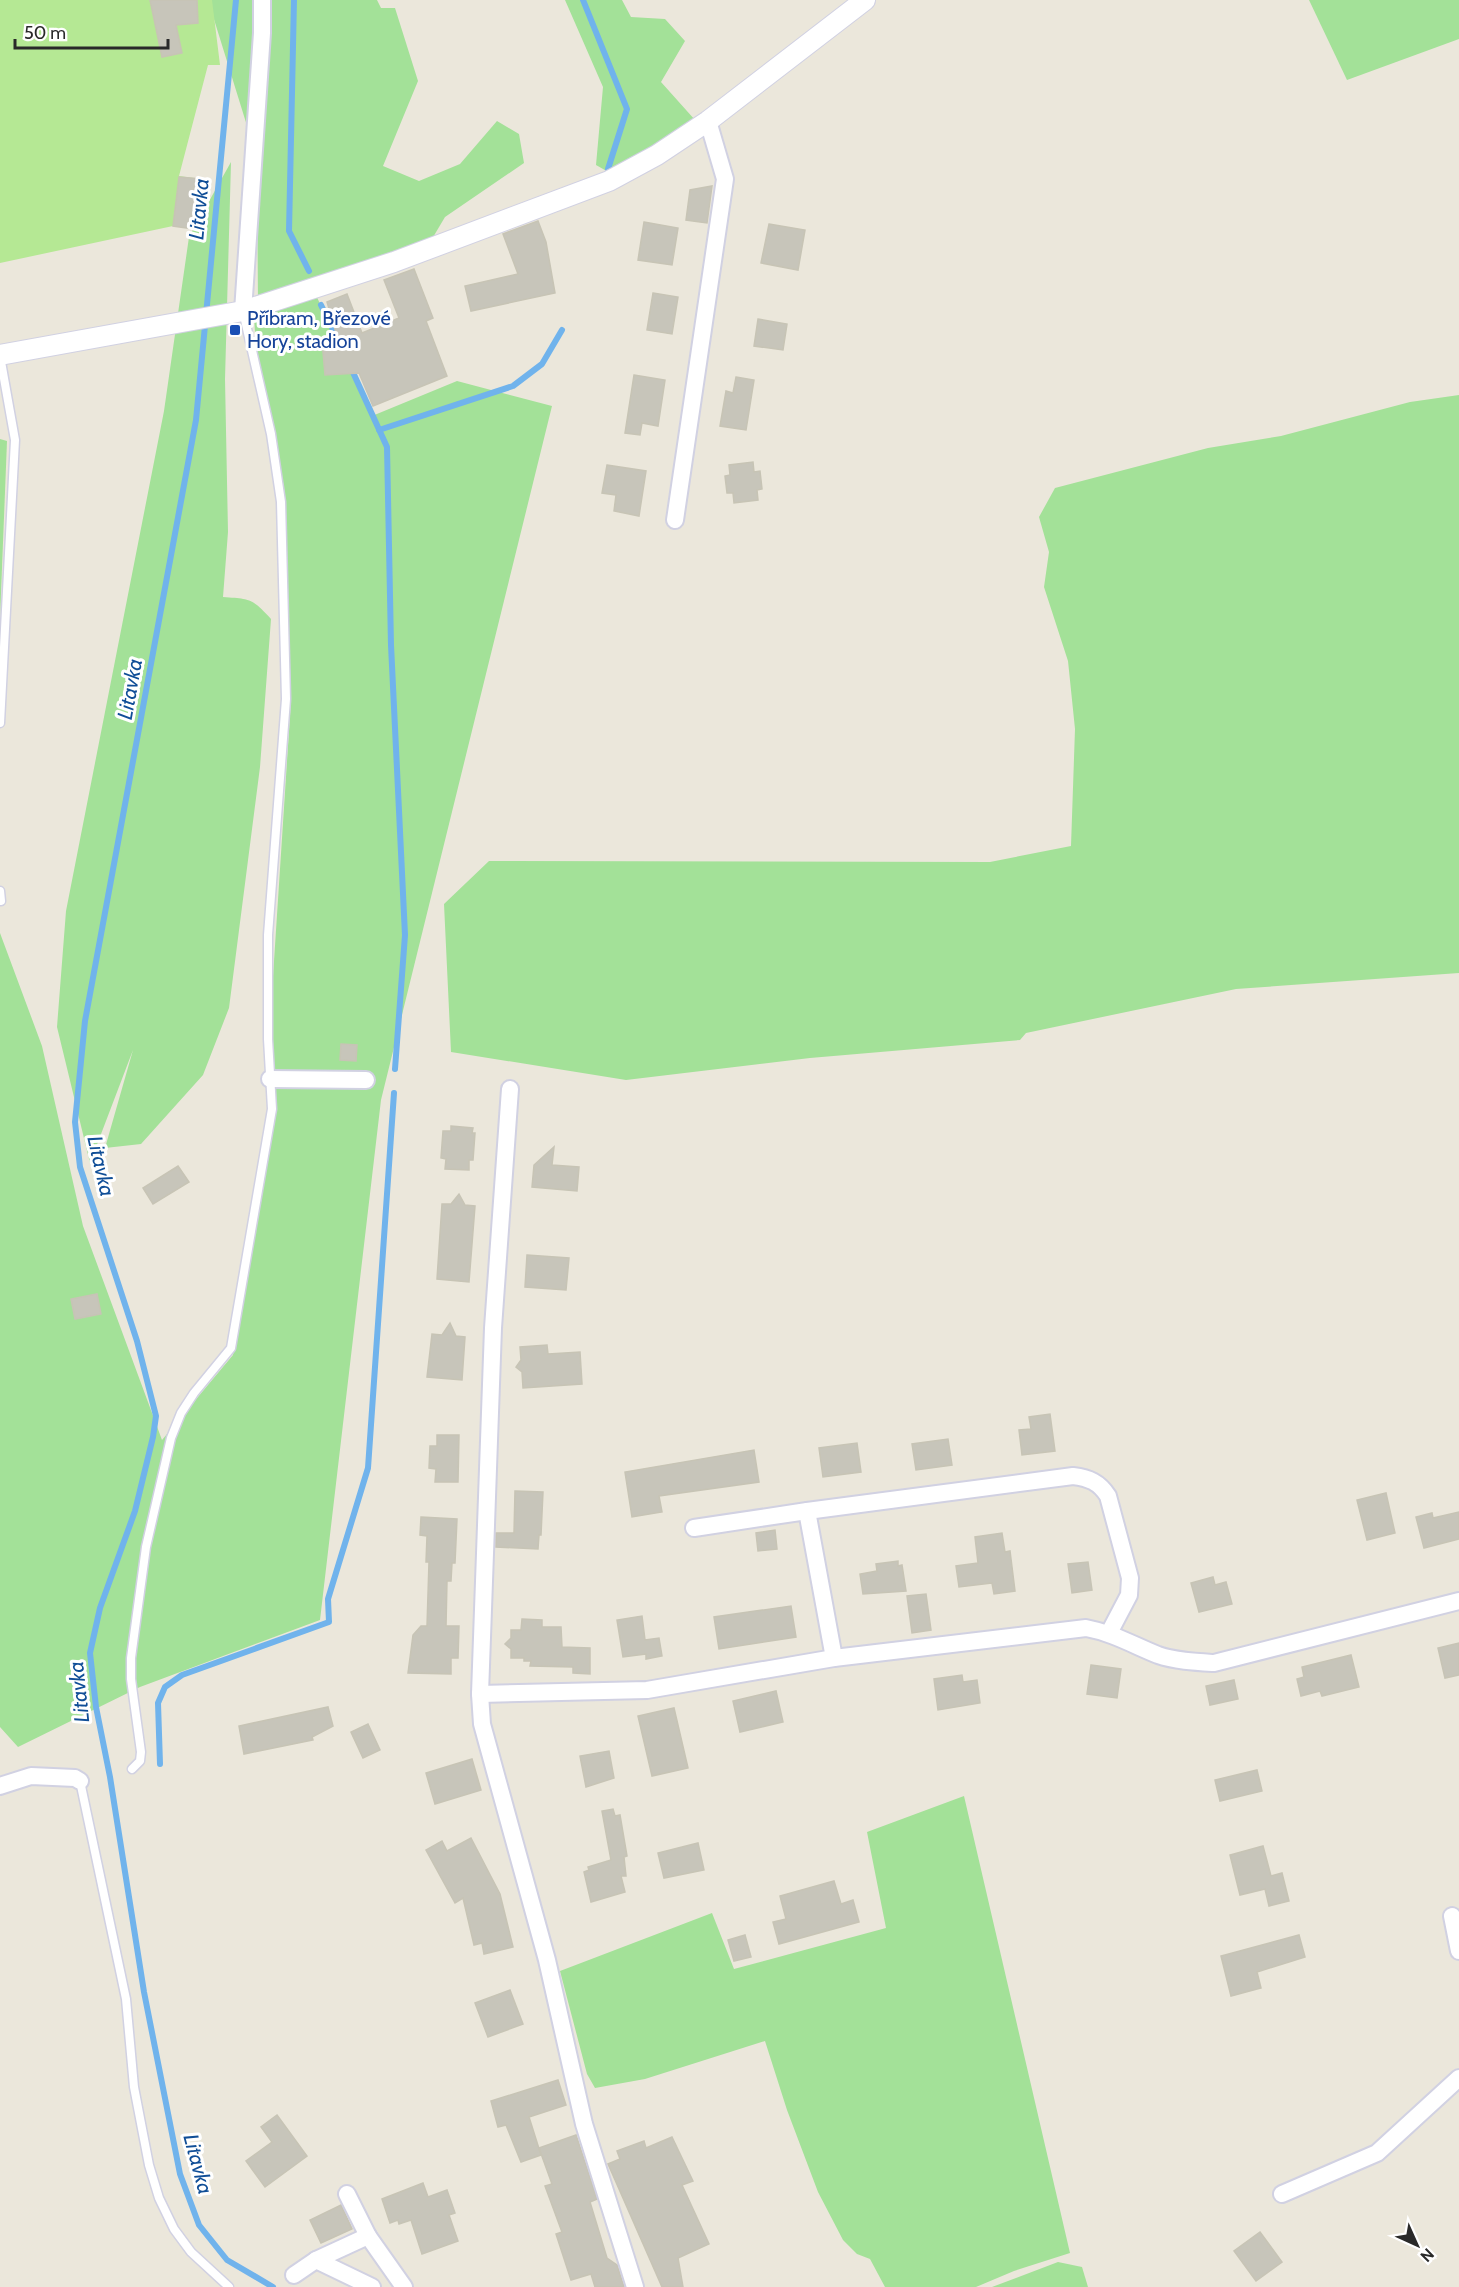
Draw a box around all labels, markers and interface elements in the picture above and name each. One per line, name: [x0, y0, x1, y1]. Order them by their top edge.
scale bar: [15, 12, 168, 50]
text: 50 m: [24, 22, 66, 44]
water label: Litavka: [183, 177, 214, 241]
place label: Příbram, Březové Hory, stadion: [247, 306, 391, 353]
marker: Příbram, Březové Hory, stadion: [228, 323, 242, 337]
water label: Litavka: [112, 657, 147, 721]
water label: Litavka: [82, 1133, 121, 1199]
water label: Litavka: [63, 1660, 94, 1724]
water label: Litavka: [178, 2131, 219, 2197]
north arrow: [1387, 2215, 1447, 2275]
text: N: [1417, 2245, 1438, 2266]

